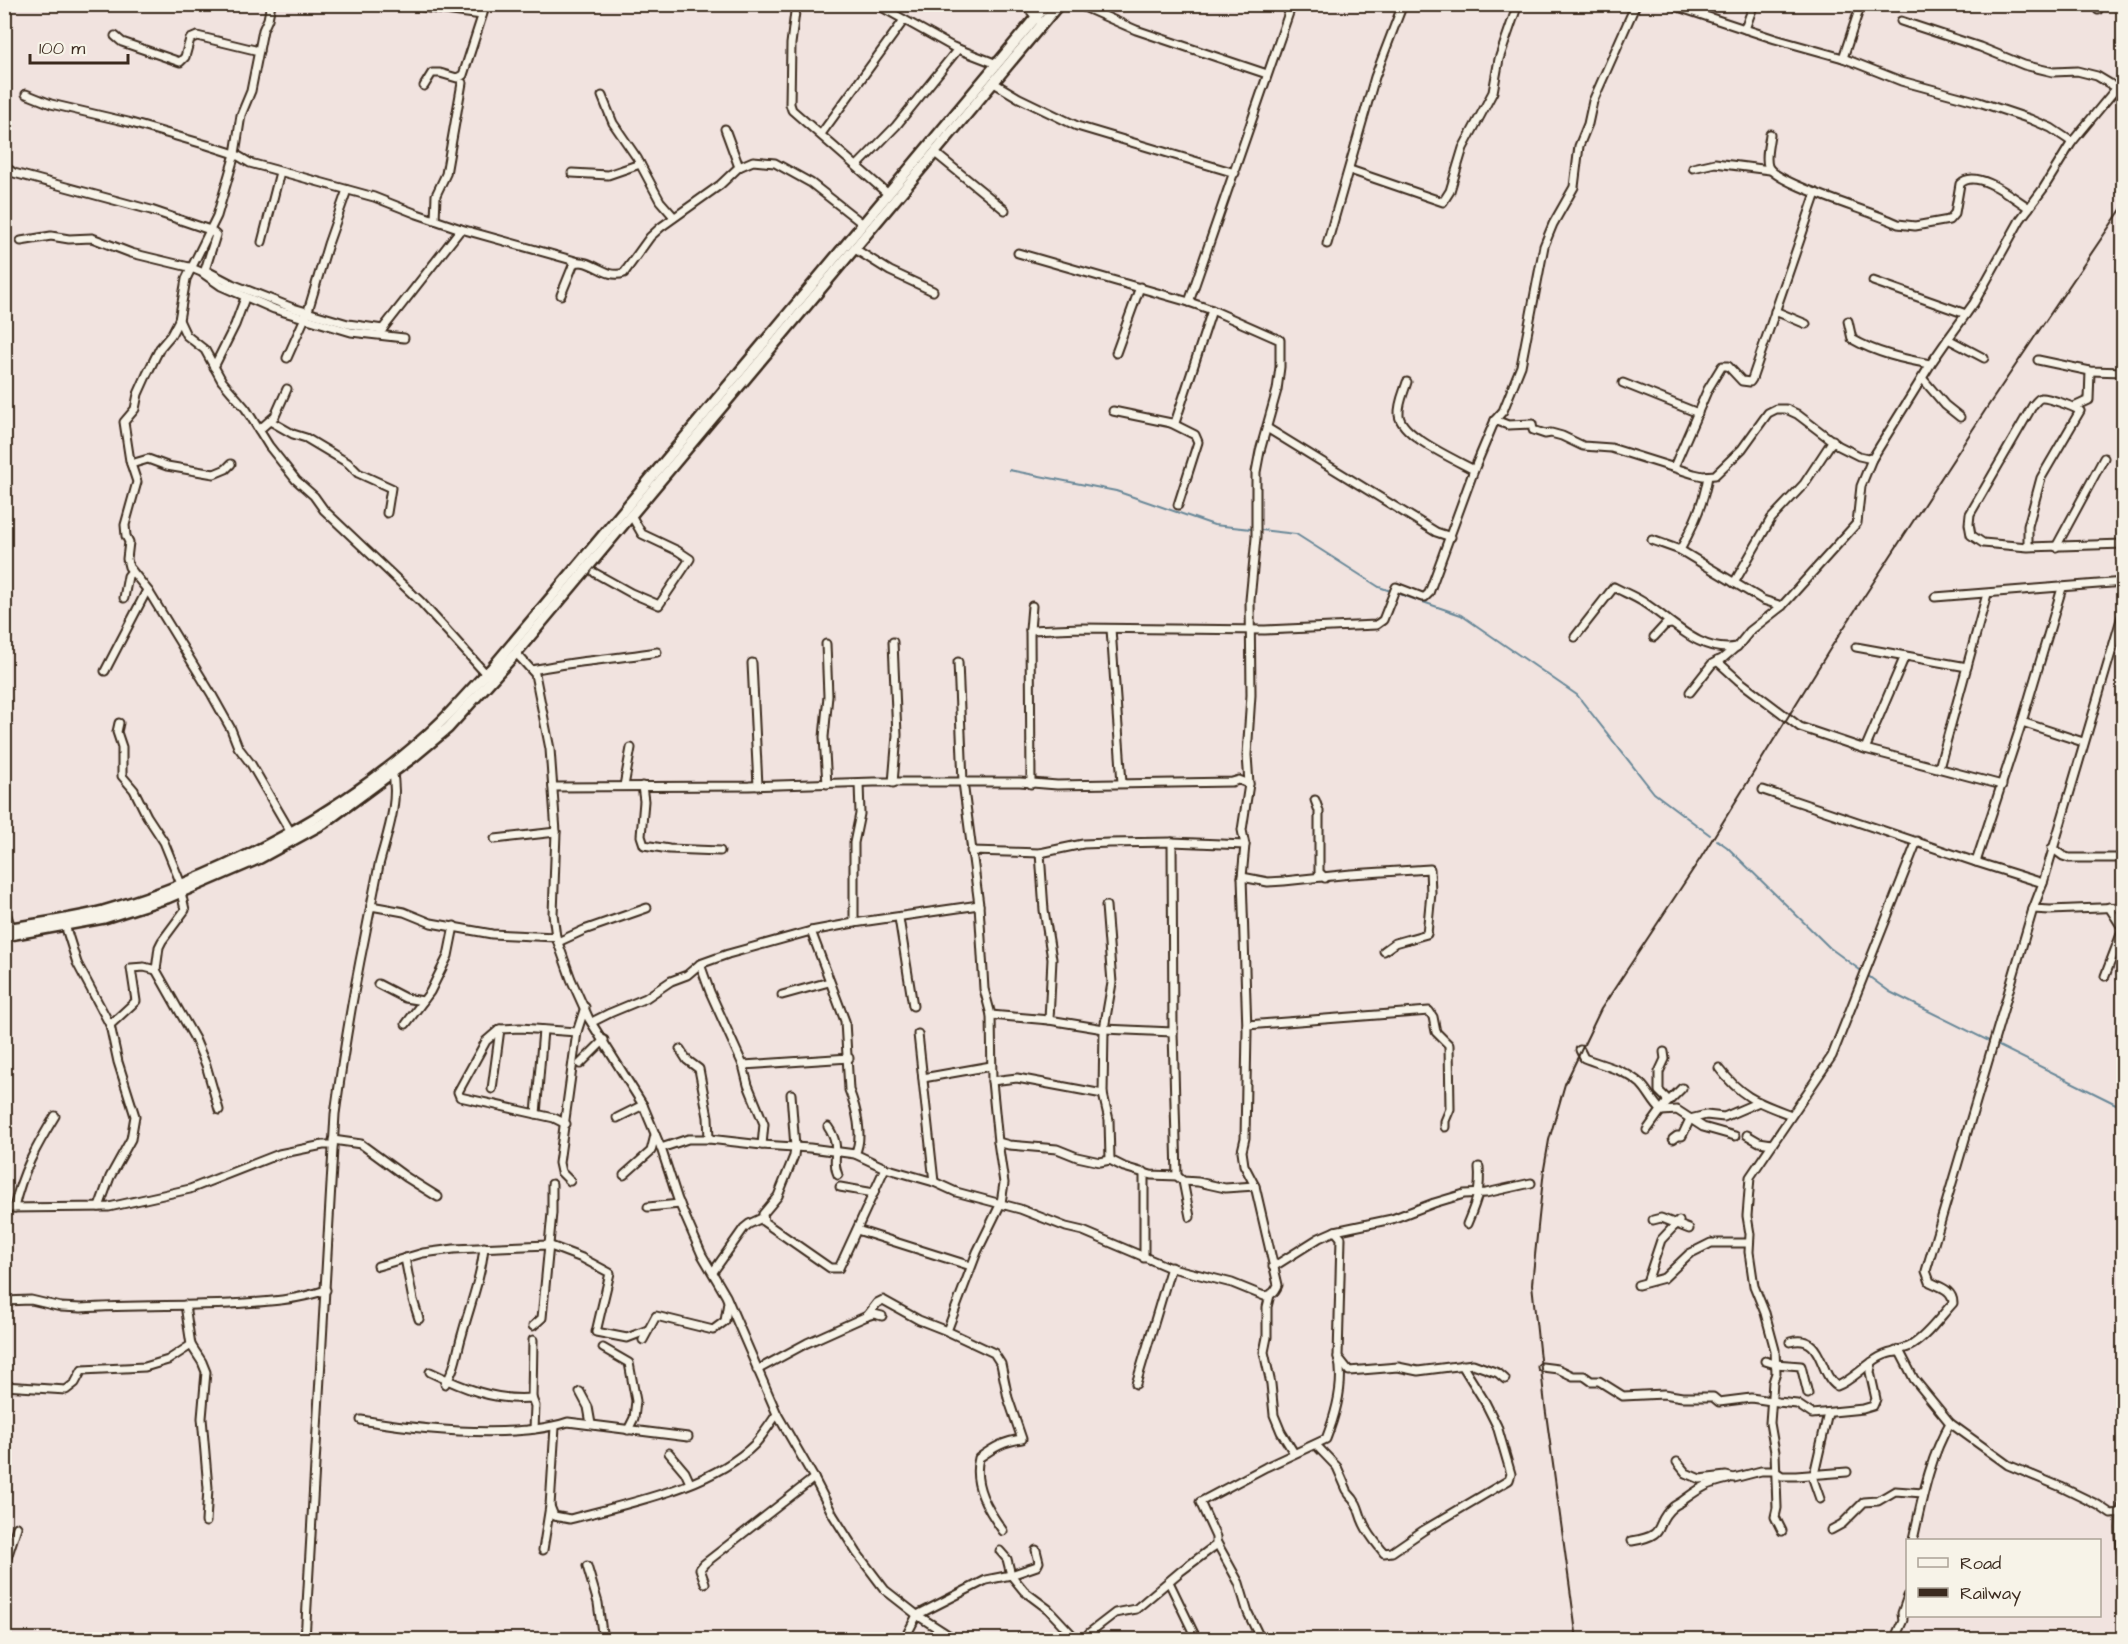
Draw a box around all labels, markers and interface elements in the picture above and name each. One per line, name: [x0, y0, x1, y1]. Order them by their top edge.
scale bar: [30, 27, 128, 65]
text: 100 m: [39, 36, 85, 61]
legend: [1906, 1539, 2101, 1617]
text: Road: [1960, 1551, 2001, 1576]
text: Railway: [1960, 1581, 2021, 1607]

